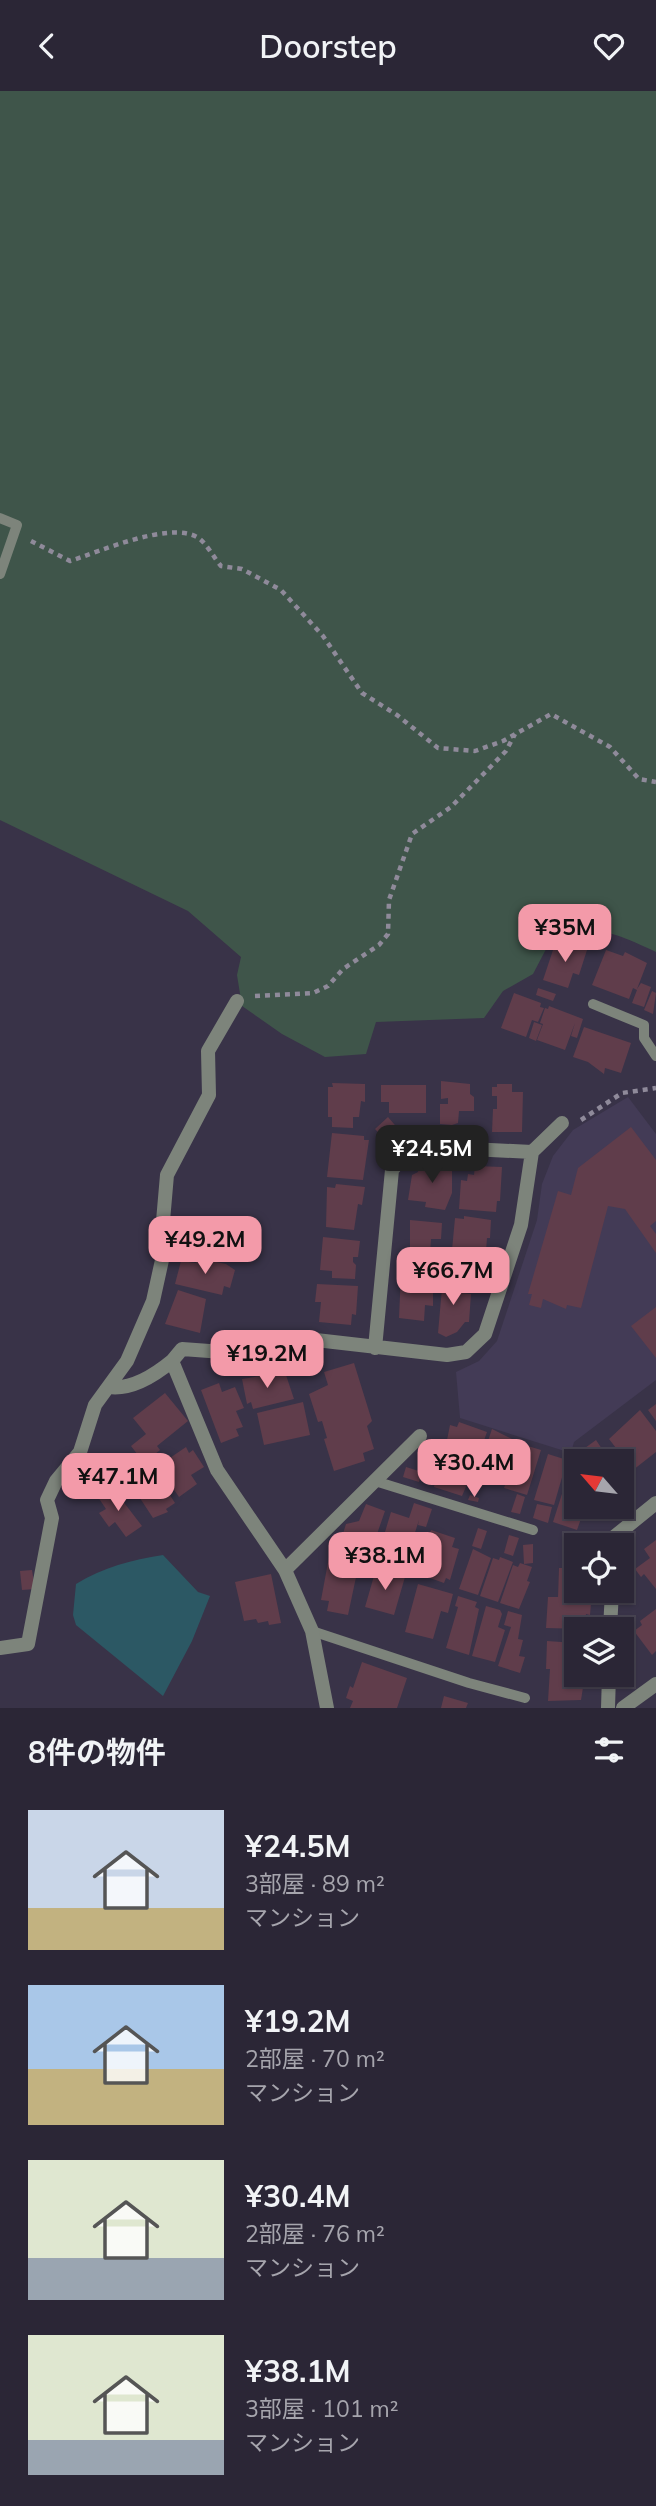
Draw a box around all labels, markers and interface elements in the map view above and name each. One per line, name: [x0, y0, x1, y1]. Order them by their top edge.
text: Doorstep: [259, 26, 397, 66]
icon: back: [28, 27, 66, 65]
icon: heart: [590, 27, 628, 65]
pin: ¥35M: [524, 905, 606, 964]
text: ¥35M: [534, 912, 596, 941]
pin: ¥24.5M: [375, 1125, 489, 1185]
text: ¥24.5M: [392, 1133, 472, 1162]
pin: ¥49.2M: [148, 1217, 262, 1276]
text: ¥49.2M: [165, 1224, 245, 1253]
pin: ¥66.7M: [396, 1247, 510, 1307]
text: ¥66.7M: [413, 1255, 493, 1284]
pin: ¥19.2M: [210, 1331, 324, 1390]
text: ¥19.2M: [227, 1338, 307, 1367]
pin: ¥30.4M: [417, 1439, 531, 1499]
text: ¥30.4M: [434, 1447, 514, 1476]
north arrow: [564, 1449, 634, 1519]
map controls: [564, 1449, 634, 1687]
pin: ¥47.1M: [61, 1453, 175, 1513]
text: ¥47.1M: [78, 1461, 158, 1490]
pin: ¥38.1M: [328, 1533, 442, 1592]
button: locate: [564, 1533, 634, 1603]
text: ¥38.1M: [345, 1540, 425, 1569]
button: layers: [564, 1617, 634, 1687]
icon: filters: [590, 1731, 628, 1769]
text: 8件の物件: [28, 1733, 166, 1771]
text: ¥24.5M: [245, 1827, 351, 1865]
icon: home: [84, 1838, 168, 1922]
text: 3部屋 · 89 m²: [245, 1869, 385, 1898]
text: マンション: [245, 1903, 360, 1932]
text: ¥19.2M: [245, 2002, 351, 2040]
icon: home: [84, 2013, 168, 2097]
text: 2部屋 · 70 m²: [245, 2044, 385, 2073]
text: マンション: [245, 2078, 360, 2107]
text: ¥30.4M: [245, 2177, 351, 2215]
icon: home: [84, 2188, 168, 2272]
text: 2部屋 · 76 m²: [245, 2219, 385, 2248]
text: マンション: [245, 2253, 360, 2282]
text: ¥38.1M: [245, 2352, 351, 2390]
icon: home: [84, 2363, 168, 2447]
text: 3部屋 · 101 m²: [245, 2394, 398, 2423]
text: マンション: [245, 2428, 360, 2457]

